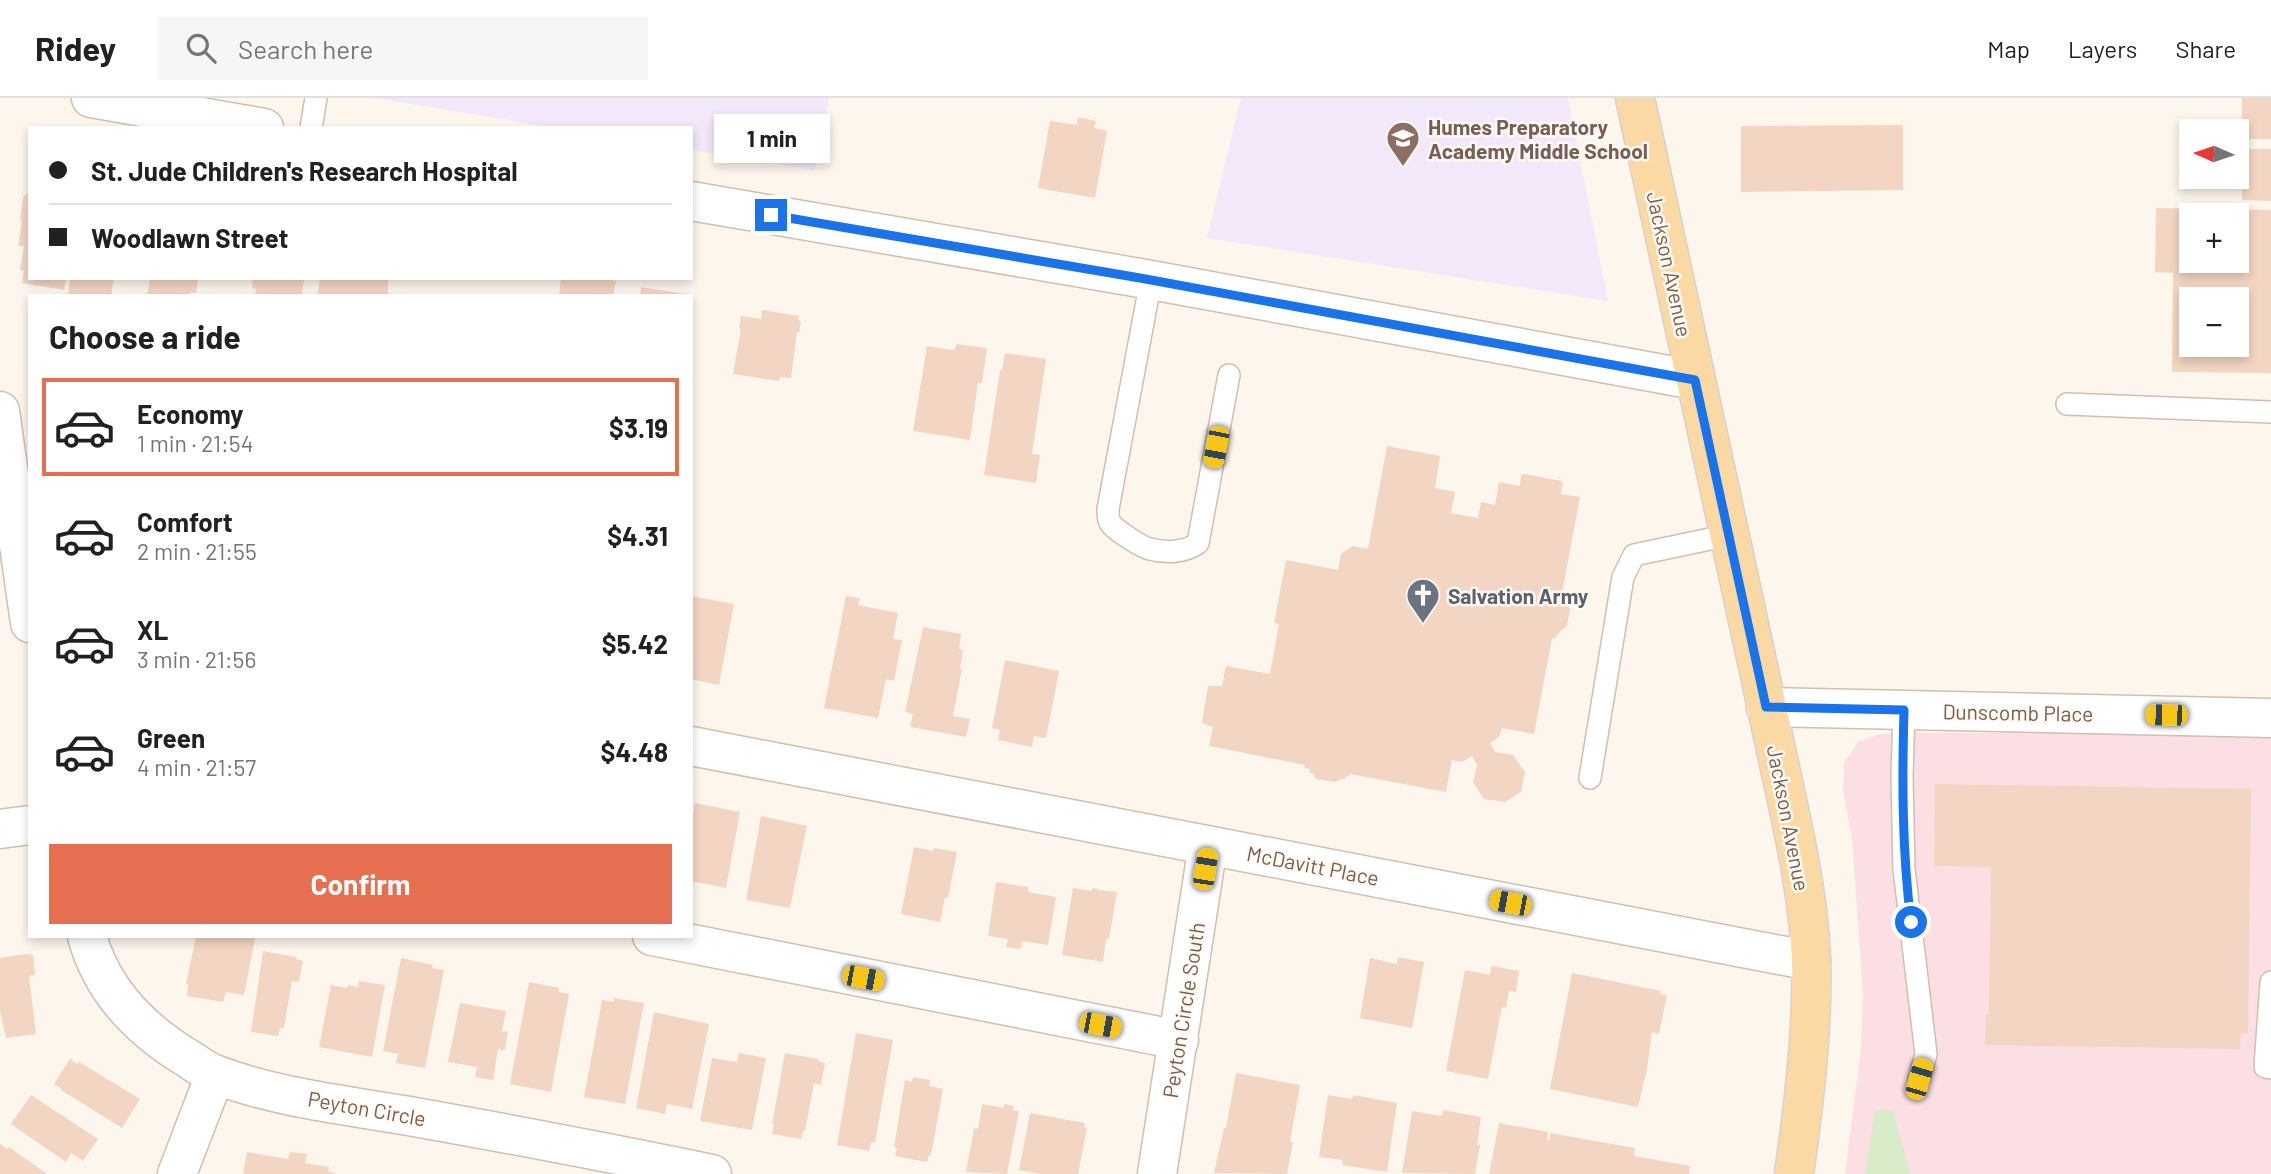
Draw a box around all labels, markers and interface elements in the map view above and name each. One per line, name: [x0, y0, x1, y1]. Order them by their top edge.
search box: [158, 17, 648, 80]
text: Ridey: [35, 28, 116, 68]
icon: search: [182, 29, 220, 67]
text: Search here: [238, 33, 373, 64]
text: Map: [1987, 34, 2030, 63]
text: Layers: [2068, 34, 2137, 63]
text: Share: [2175, 34, 2236, 63]
callout: 1 min: [713, 114, 829, 162]
place label: Humes Preparatory Academy Middle School: [1428, 114, 1648, 163]
school or university icon: Humes Preparatory Academy Middle School: [1384, 119, 1422, 168]
north arrow: [2179, 119, 2249, 189]
map controls: [2179, 119, 2249, 357]
text: 1 min: [747, 124, 797, 152]
text: St. Jude Children's Research Hospital: [91, 155, 518, 186]
street label: Jackson Avenue: [1642, 189, 1698, 339]
route end: [755, 199, 787, 231]
button: +: [2179, 203, 2249, 273]
text: Woodlawn Street: [91, 222, 288, 253]
button: −: [2179, 287, 2249, 357]
text: Choose a ride: [49, 317, 241, 355]
icon: car: [53, 396, 116, 459]
text: Economy: [137, 398, 243, 429]
text: $3.19: [609, 412, 668, 443]
car: [1202, 424, 1231, 470]
text: 1 min · 21:54: [137, 429, 253, 457]
icon: car: [53, 504, 116, 567]
text: Comfort: [137, 506, 233, 537]
text: $4.31: [607, 520, 668, 551]
text: 2 min · 21:55: [137, 537, 257, 565]
church icon: Salvation Army: [1404, 576, 1442, 625]
place label: Salvation Army: [1448, 583, 1589, 608]
icon: car: [53, 612, 116, 675]
text: XL: [137, 614, 168, 645]
text: $5.42: [602, 628, 668, 659]
text: 3 min · 21:56: [137, 645, 256, 673]
street label: Dunscomb Place: [1942, 698, 2094, 726]
car: [2145, 704, 2188, 726]
icon: car: [53, 720, 116, 783]
text: Green: [137, 722, 205, 753]
text: $4.48: [601, 736, 668, 767]
street label: Jackson Avenue: [1763, 743, 1815, 893]
text: 4 min · 21:57: [137, 753, 256, 781]
street label: McDavitt Place: [1245, 840, 1381, 890]
button: Confirm: [49, 844, 672, 924]
car: [1192, 847, 1219, 891]
car: [1488, 889, 1533, 917]
route start: [1895, 906, 1927, 938]
street label: Peyton Circle South: [1157, 920, 1209, 1100]
car: [841, 964, 886, 992]
car: [1078, 1011, 1123, 1039]
car: [1904, 1056, 1935, 1102]
street label: Peyton Circle: [306, 1085, 428, 1131]

